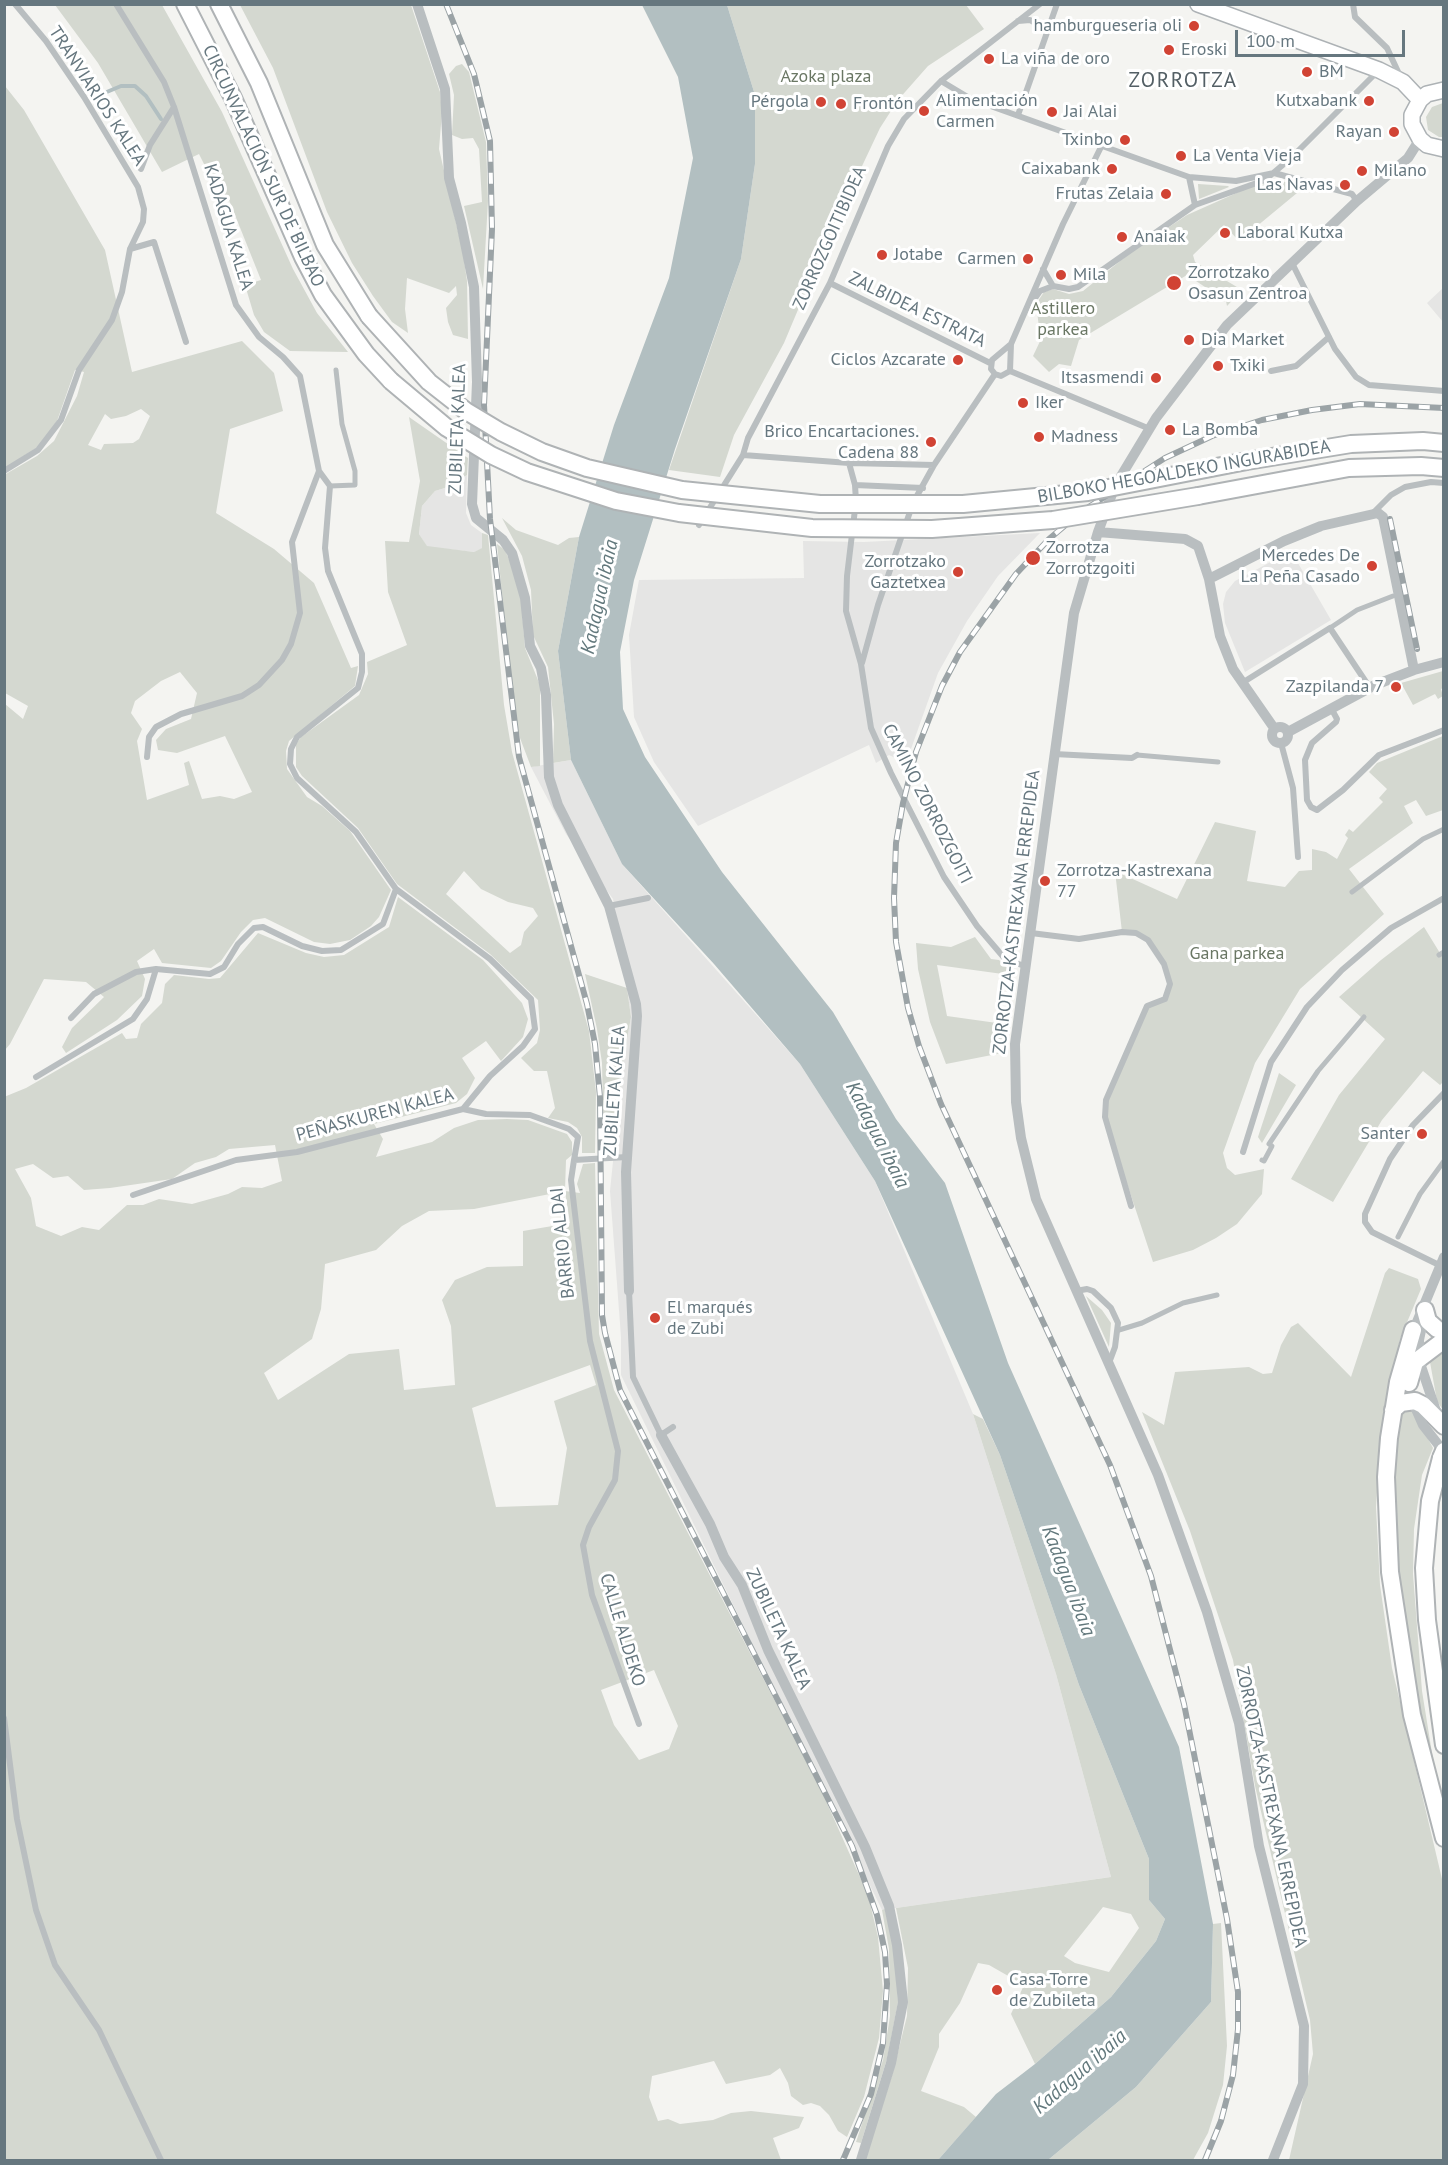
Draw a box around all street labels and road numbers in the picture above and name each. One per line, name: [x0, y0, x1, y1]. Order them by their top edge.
street label: TRANVIARIOS KALEA: [44, 22, 150, 170]
street label: CIRCUNVALACIÓN SUR DE BILBAO: [197, 41, 329, 291]
street label: KADAGUA KALEA: [199, 161, 257, 293]
street label: ZORROZGOITIBIDEA: [789, 163, 871, 313]
street label: ZALBIDEA ESTRATA: [845, 267, 989, 353]
street label: ZUBILETA KALEA: [445, 363, 471, 495]
street label: BILBOKO HEGOALDEKO INGURABIDEA: [1036, 436, 1332, 508]
street label: CAMINO ZORROZGOITI: [877, 721, 977, 887]
street label: ZORROTZA-KASTREXANA ERREPIDEA: [989, 769, 1045, 1055]
street label: ZUBILETA KALEA: [600, 1025, 630, 1157]
street label: PEÑASKUREN KALEA: [294, 1084, 456, 1146]
street label: BARRIO ALDAI: [546, 1186, 580, 1300]
street label: ZUBILETA KALEA: [741, 1565, 815, 1693]
street label: CALLE ALDEKO: [595, 1571, 649, 1689]
street label: ZORROTZA-KASTREXANA ERREPIDEA: [1231, 1665, 1311, 1949]

